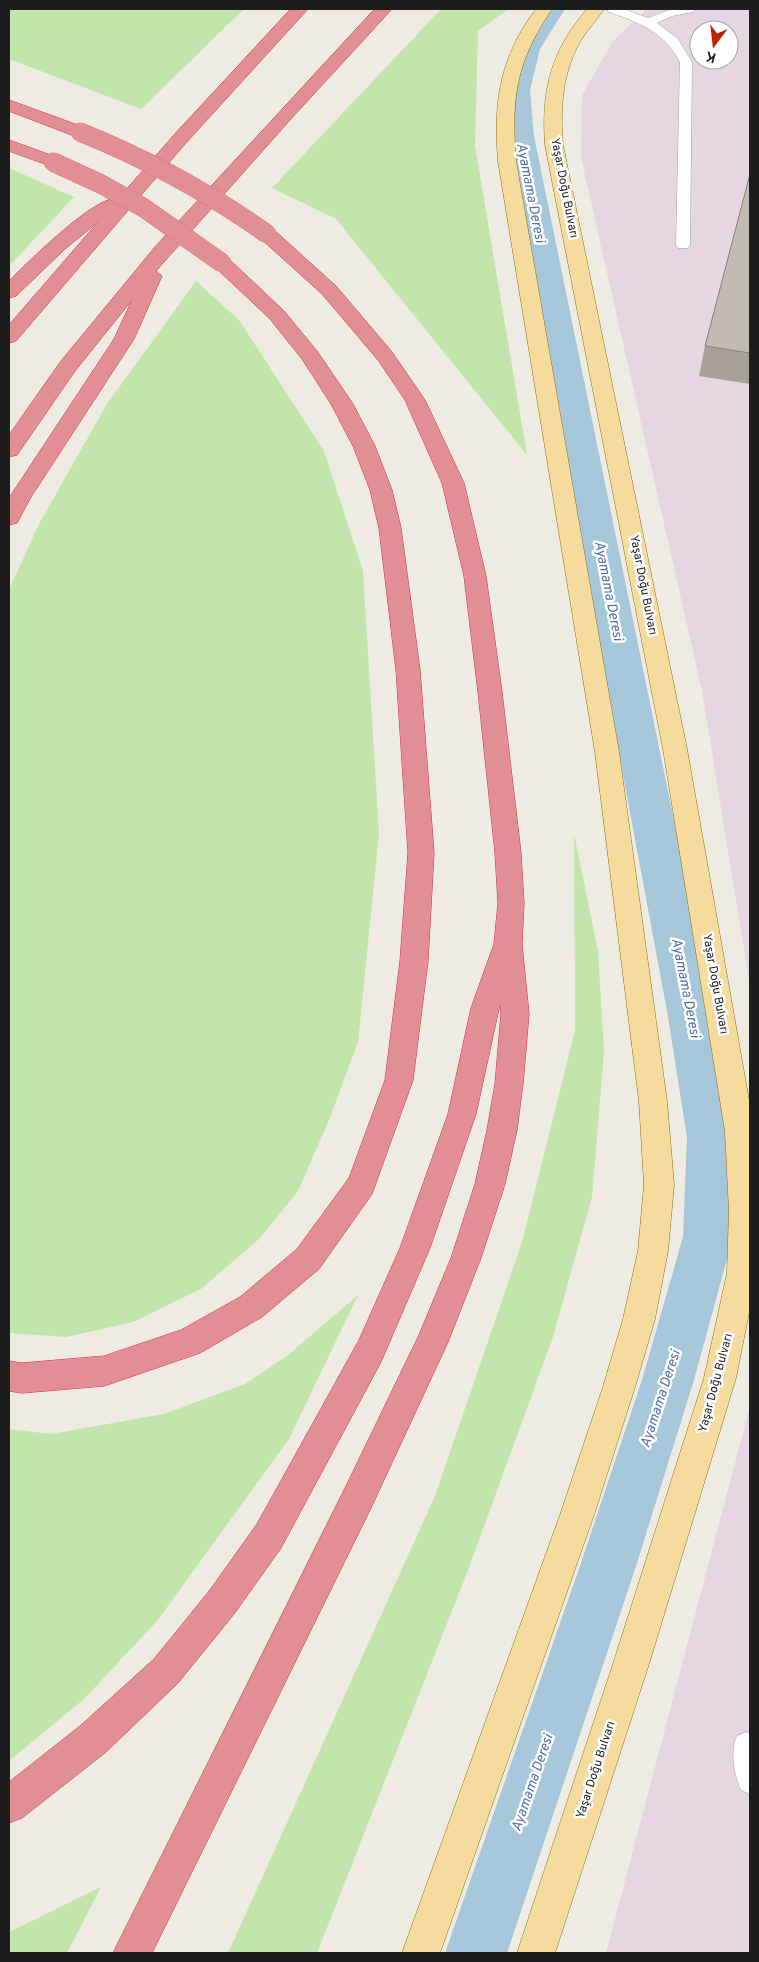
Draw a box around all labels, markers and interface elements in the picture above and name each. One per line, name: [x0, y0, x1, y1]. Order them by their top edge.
north arrow: [689, 20, 739, 70]
text: K: [704, 47, 718, 66]
street label: Yaşar Doğu Bulvarı: [546, 137, 582, 239]
water label: Ayamama Deresi: [512, 142, 548, 246]
street label: Yaşar Doğu Bulvarı: [625, 534, 661, 636]
water label: Ayamama Deresi: [590, 540, 626, 644]
street label: Yaşar Doğu Bulvarı: [698, 933, 732, 1035]
water label: Ayamama Deresi: [667, 937, 703, 1041]
street label: Yaşar Doğu Bulvarı: [695, 1332, 737, 1434]
water label: Ayamama Deresi: [637, 1347, 685, 1450]
street label: Yaşar Doğu Bulvarı: [573, 1719, 619, 1821]
water label: Ayamama Deresi: [508, 1731, 558, 1834]

